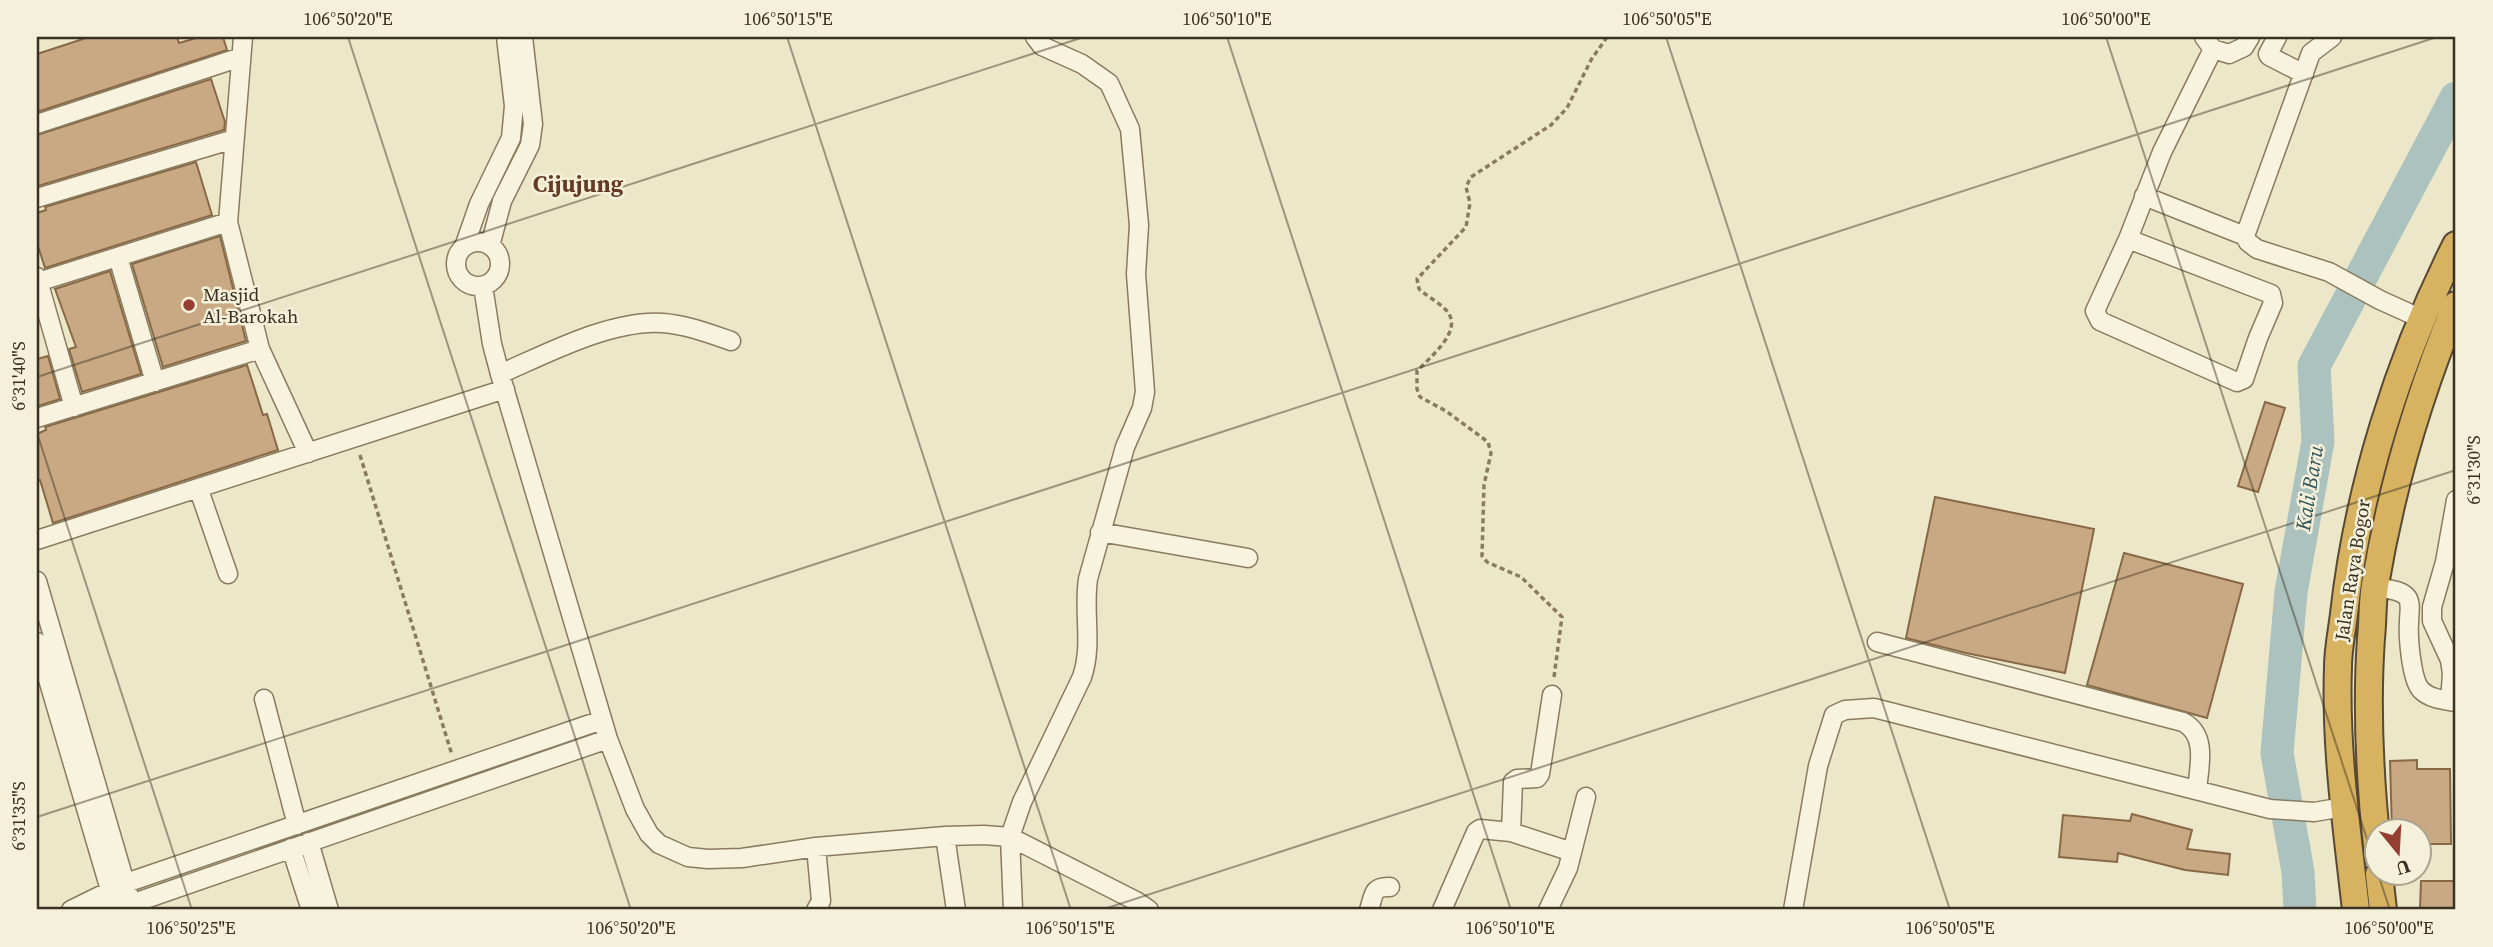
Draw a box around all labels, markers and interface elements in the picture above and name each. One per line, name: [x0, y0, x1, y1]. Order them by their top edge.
text: 106°50'20"E: [303, 6, 393, 31]
text: 106°50'15"E: [743, 6, 833, 31]
text: 106°50'10"E: [1182, 6, 1272, 31]
text: 106°50'05"E: [1622, 6, 1712, 31]
text: 106°50'00"E: [2061, 6, 2151, 31]
district label: Cijujung: [533, 168, 624, 200]
place label: Masjid Al-Barokah: [203, 281, 298, 329]
marker: Masjid Al-Barokah: [181, 297, 197, 313]
text: 6°31'40"S: [6, 341, 31, 411]
text: 6°31'30"S: [2461, 435, 2486, 505]
water label: Kali Baru: [2288, 443, 2330, 534]
street label: Jalan Raya Bogor: [2328, 497, 2376, 644]
text: 6°31'35"S: [6, 781, 31, 851]
north arrow: [2364, 818, 2434, 888]
text: U: [2393, 854, 2414, 883]
text: 106°50'25"E: [146, 915, 236, 940]
text: 106°50'20"E: [586, 915, 676, 940]
text: 106°50'15"E: [1025, 915, 1115, 940]
text: 106°50'10"E: [1465, 915, 1555, 940]
text: 106°50'05"E: [1905, 915, 1995, 940]
text: 106°50'00"E: [2344, 915, 2434, 940]

